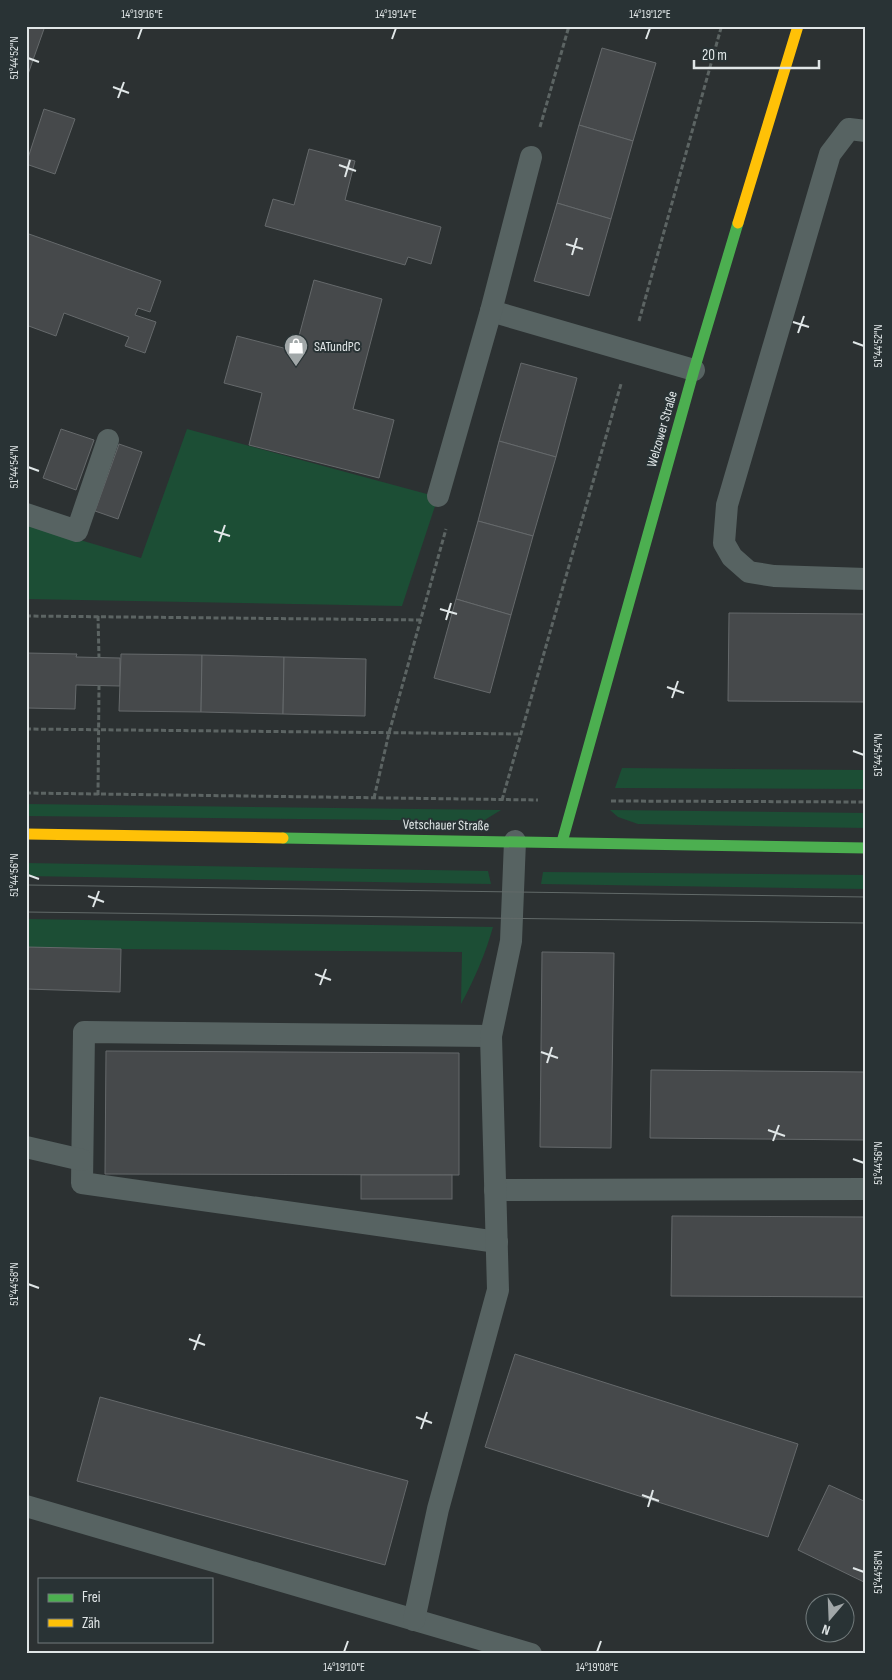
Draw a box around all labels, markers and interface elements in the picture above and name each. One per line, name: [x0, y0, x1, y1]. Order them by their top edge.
text: 14°19'16"E: [121, 7, 163, 22]
text: 14°19'14"E: [375, 7, 417, 22]
text: 14°19'12"E: [629, 7, 671, 22]
text: 51°44'52"N: [7, 36, 22, 80]
scale bar: [694, 38, 820, 70]
text: 20 m: [702, 46, 727, 65]
text: 51°44'52"N: [871, 324, 886, 368]
shop icon: SATundPC: [283, 333, 309, 367]
place label: SATundPC: [314, 338, 361, 355]
street label: Welzower Straße: [643, 389, 681, 469]
text: 51°44'54"N: [7, 445, 22, 489]
text: 51°44'54"N: [871, 733, 886, 777]
street label: Vetschauer Straße: [403, 816, 489, 834]
text: 51°44'56"N: [7, 853, 22, 897]
text: 51°44'56"N: [871, 1141, 886, 1185]
text: 51°44'58"N: [7, 1262, 22, 1306]
text: 51°44'58"N: [871, 1550, 886, 1594]
legend: [38, 1578, 212, 1642]
text: Frei: [82, 1588, 101, 1607]
north arrow: [804, 1592, 854, 1642]
text: Zäh: [82, 1614, 100, 1633]
text: N: [820, 1621, 832, 1639]
text: 14°19'10"E: [323, 1660, 365, 1675]
text: 14°19'08"E: [576, 1660, 618, 1675]

